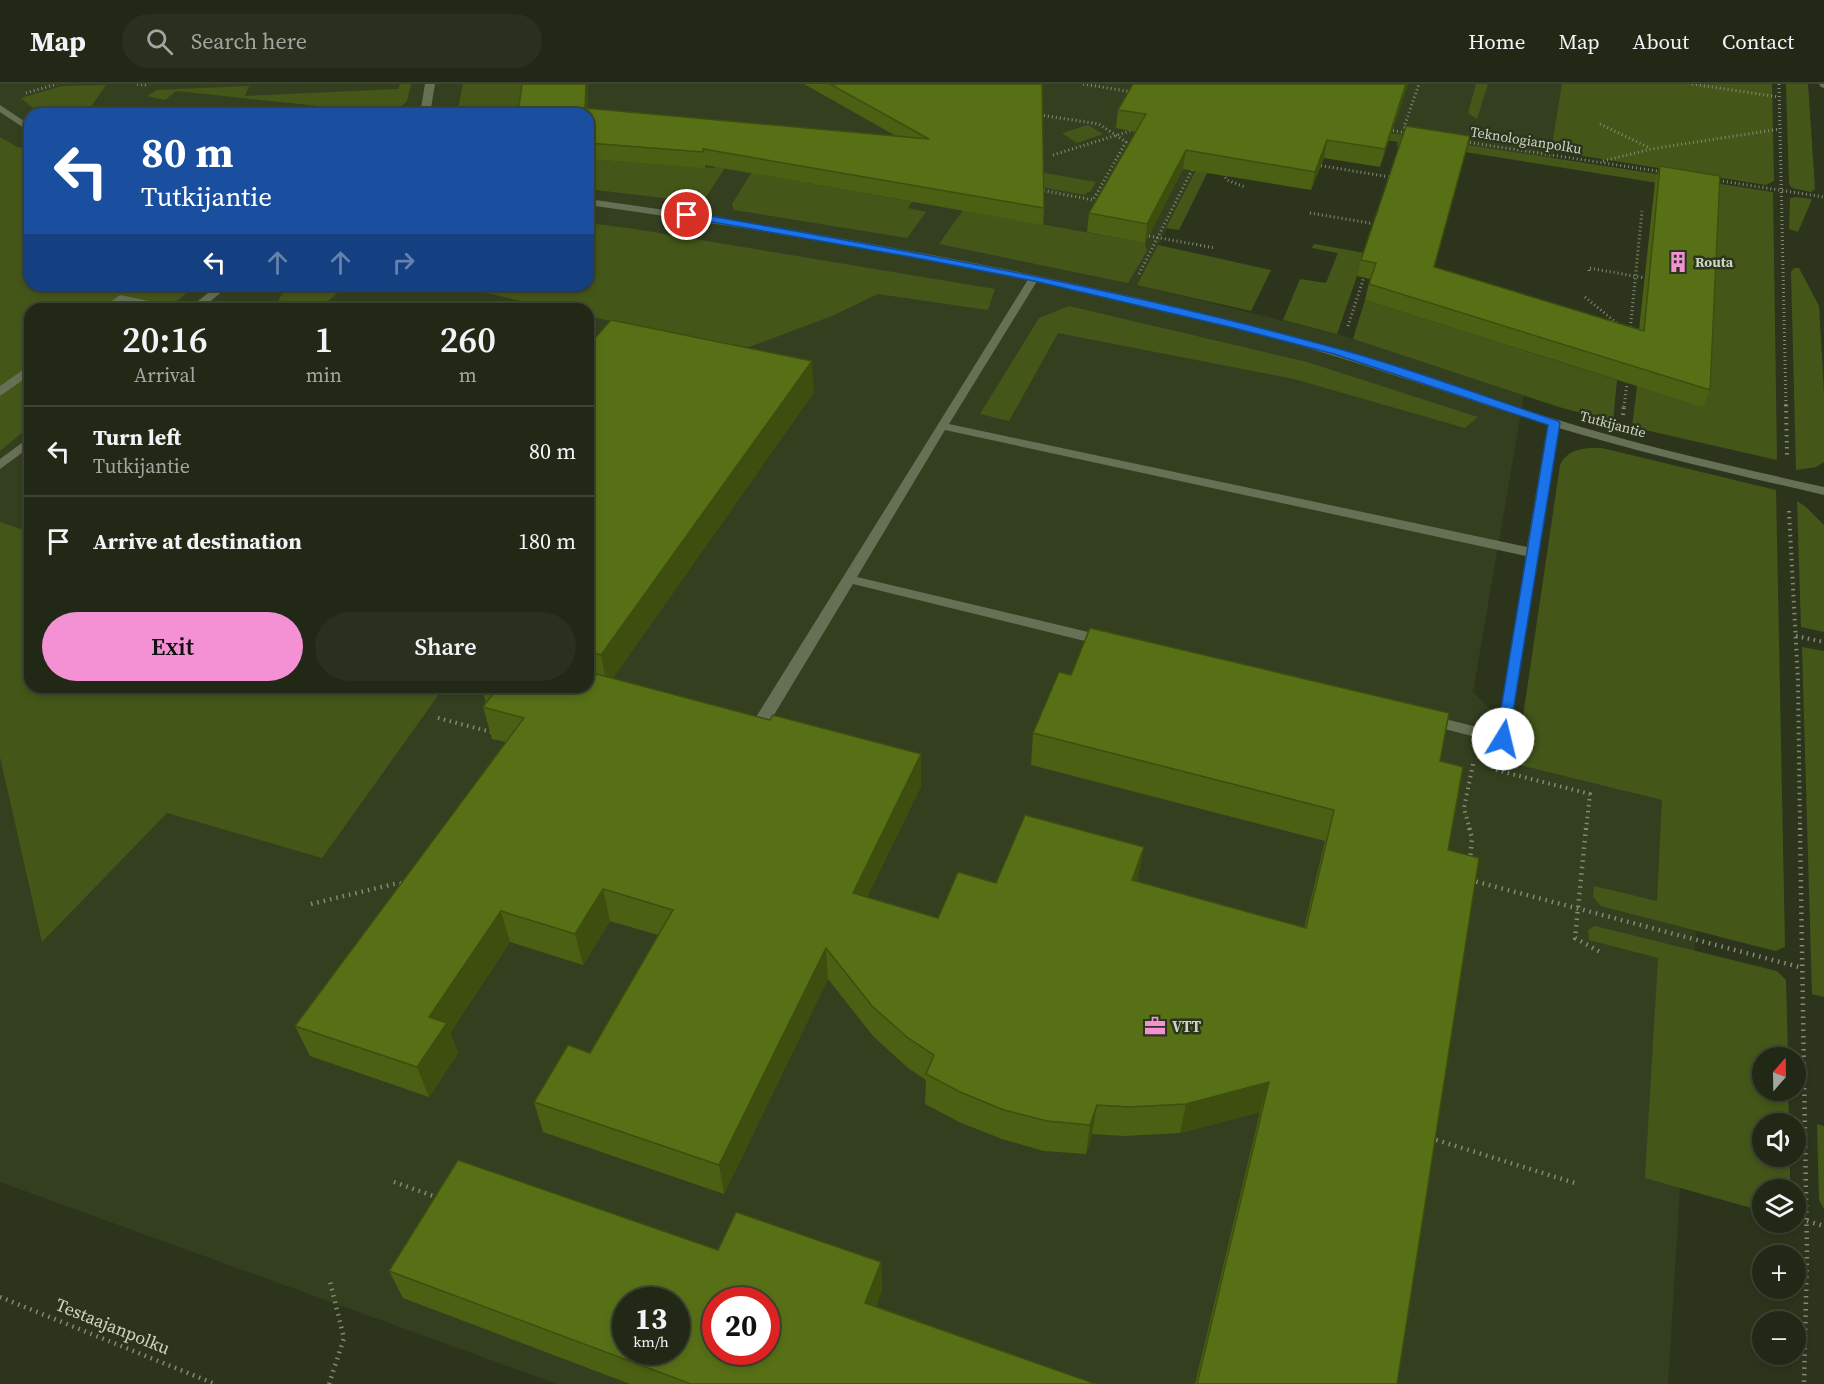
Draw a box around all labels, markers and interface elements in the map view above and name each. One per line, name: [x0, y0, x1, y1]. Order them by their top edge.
search box: [122, 14, 542, 68]
text: Map: [30, 22, 86, 60]
icon: search: [143, 25, 176, 58]
text: Search here: [191, 26, 307, 56]
text: Home: [1468, 27, 1526, 56]
text: Map: [1559, 27, 1600, 56]
text: About: [1633, 27, 1689, 56]
text: Contact: [1722, 27, 1794, 56]
street label: Teknologianpolku: [1469, 121, 1583, 159]
text: 80 m: [141, 123, 234, 181]
icon: left: [42, 132, 120, 210]
text: Tutkijantie: [141, 178, 272, 215]
pin: [661, 189, 712, 240]
icon: arrive: [670, 198, 703, 231]
icon: left: [198, 246, 231, 279]
icon: ahead: [261, 246, 294, 279]
icon: ahead: [324, 246, 357, 279]
icon: right: [387, 246, 420, 279]
building icon: Routa: [1666, 250, 1690, 274]
place label: Routa: [1695, 252, 1734, 272]
text: 20:16: [122, 315, 208, 364]
text: 1: [314, 315, 333, 364]
text: 260: [440, 315, 496, 364]
text: Arrival: [134, 361, 196, 389]
text: min: [306, 361, 342, 389]
text: m: [459, 361, 477, 389]
street label: Tutkijantie: [1578, 406, 1648, 442]
text: Turn left: [93, 422, 181, 452]
icon: left: [42, 435, 75, 468]
text: 80 m: [529, 436, 576, 466]
text: Tutkijantie: [93, 452, 190, 480]
icon: arrive: [42, 525, 75, 558]
text: Arrive at destination: [93, 526, 302, 556]
text: 180 m: [518, 526, 576, 556]
button: Exit: [42, 612, 303, 681]
button: Share: [315, 612, 576, 681]
position arrow: [1471, 707, 1535, 771]
office icon: VTT: [1143, 1014, 1167, 1038]
place label: VTT: [1172, 1016, 1201, 1037]
north arrow: [1752, 1047, 1806, 1101]
map controls: [1752, 1047, 1806, 1365]
button: sound: [1752, 1113, 1806, 1167]
button: layers: [1752, 1179, 1806, 1233]
button: +: [1752, 1245, 1806, 1299]
speed limit sign: 20: [702, 1287, 780, 1365]
street label: Testaajanpolku: [52, 1292, 174, 1360]
text: 13: [635, 1298, 667, 1339]
button: −: [1752, 1311, 1806, 1365]
text: km/h: [633, 1331, 669, 1352]

